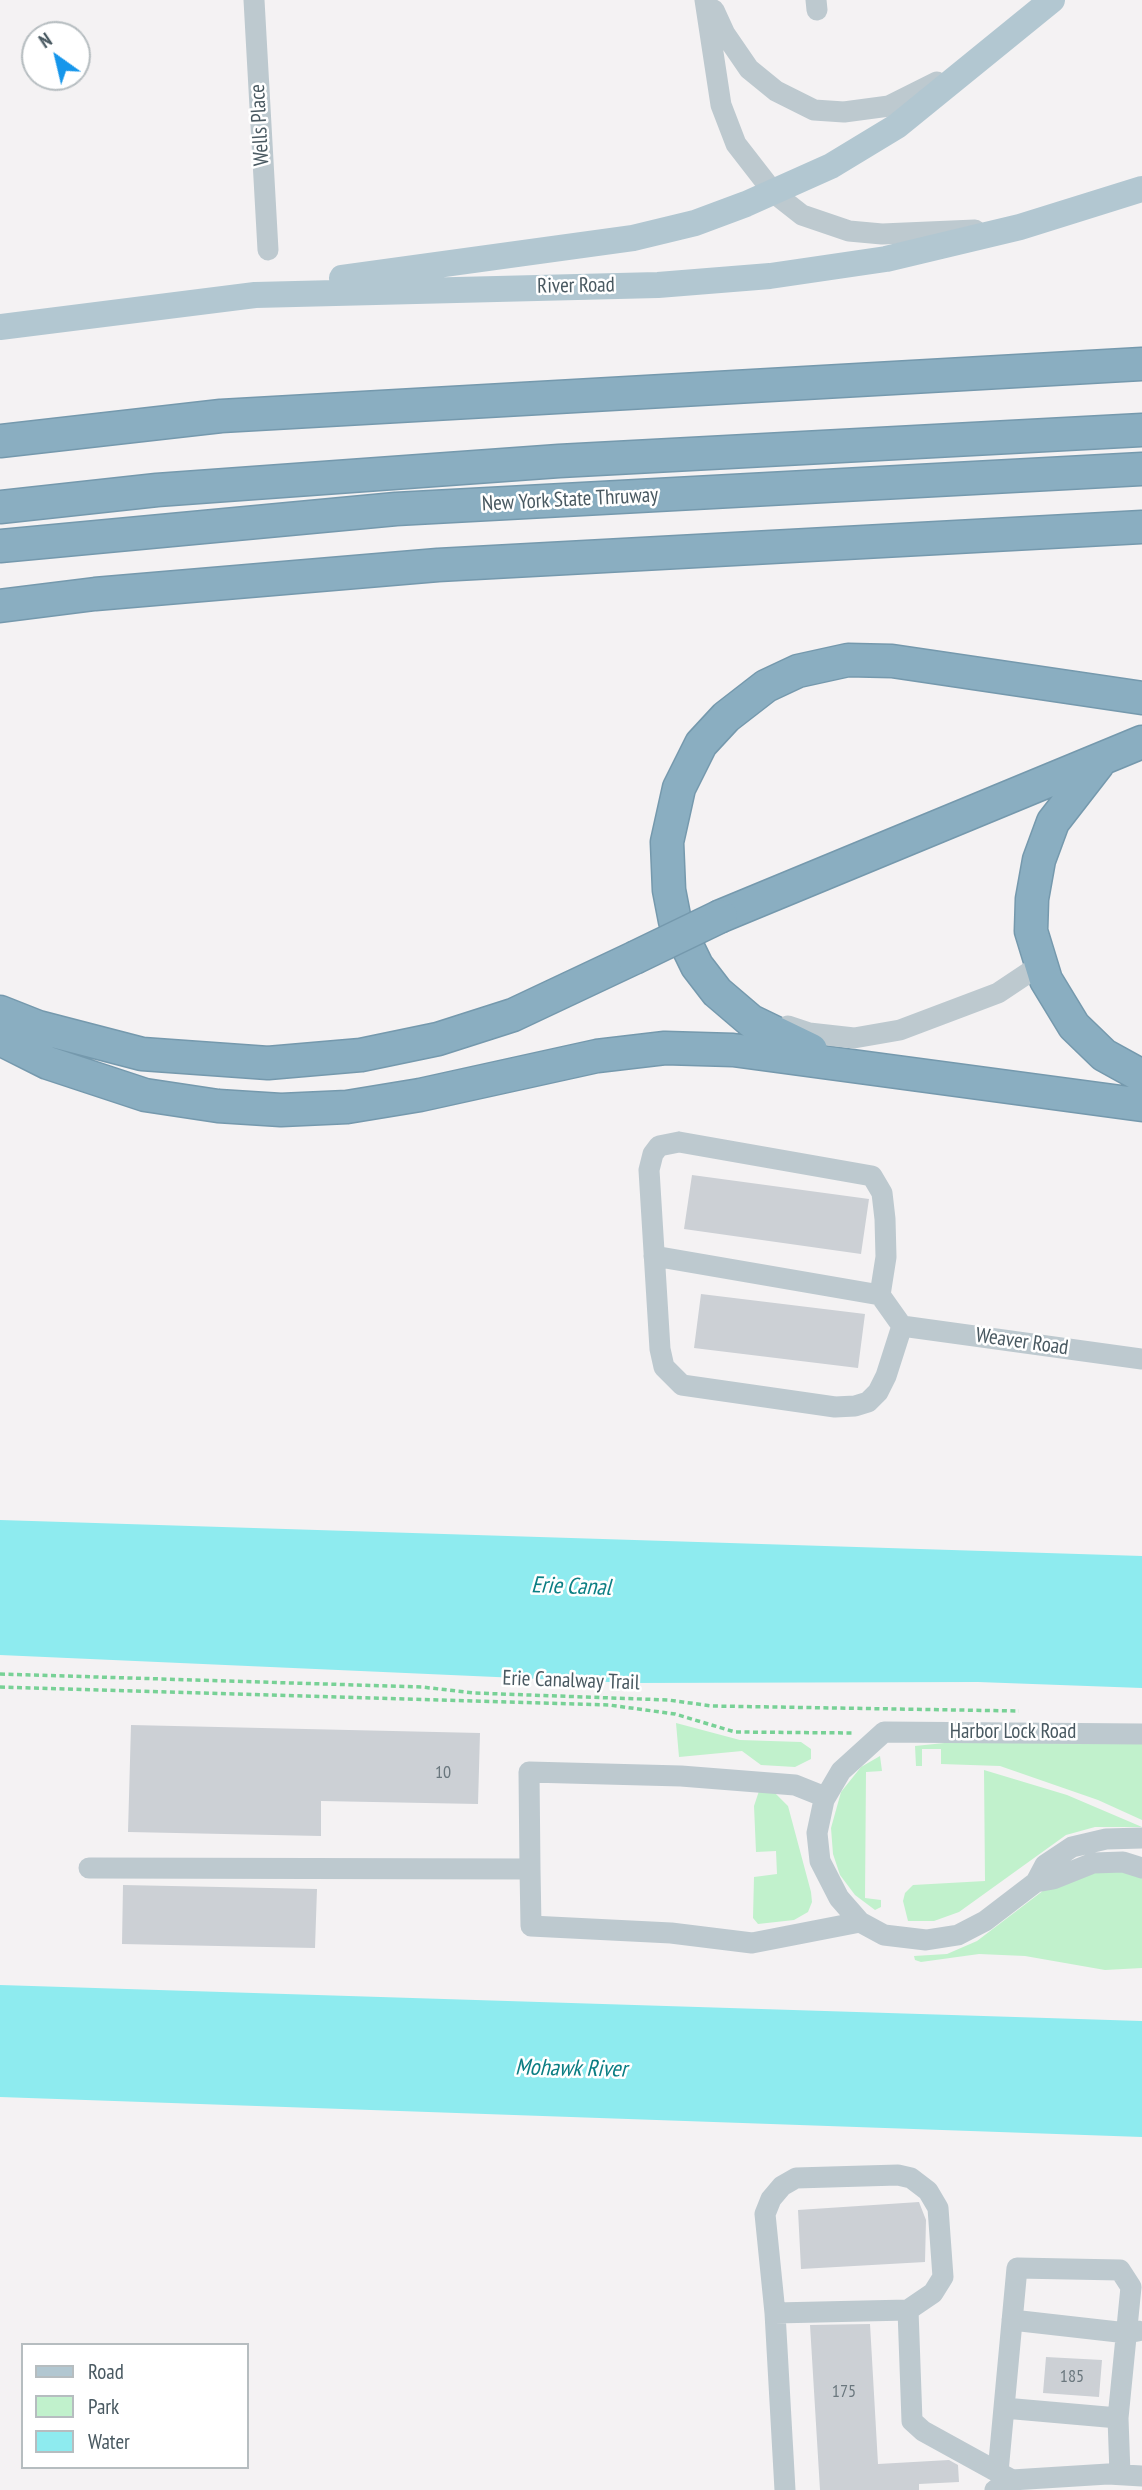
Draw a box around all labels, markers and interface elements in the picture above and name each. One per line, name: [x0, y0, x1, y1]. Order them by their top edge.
north arrow: [21, 21, 91, 91]
text: N: [34, 27, 56, 53]
street label: Wells Place: [245, 83, 275, 167]
street label: River Road: [537, 273, 615, 299]
street label: New York State Thruway: [481, 483, 659, 517]
street label: Weaver Road: [974, 1323, 1070, 1361]
water label: Erie Canal: [531, 1572, 611, 1602]
street label: Erie Canalway Trail: [502, 1666, 640, 1696]
street label: Harbor Lock Road: [950, 1719, 1076, 1745]
house number: 10: [435, 1762, 451, 1784]
water label: Mohawk River: [515, 2054, 627, 2084]
legend: [21, 2343, 248, 2469]
text: Road: [88, 2358, 124, 2385]
house number: 185: [1060, 2366, 1084, 2388]
house number: 175: [832, 2381, 856, 2403]
text: Park: [88, 2393, 119, 2420]
text: Water: [88, 2428, 130, 2455]

